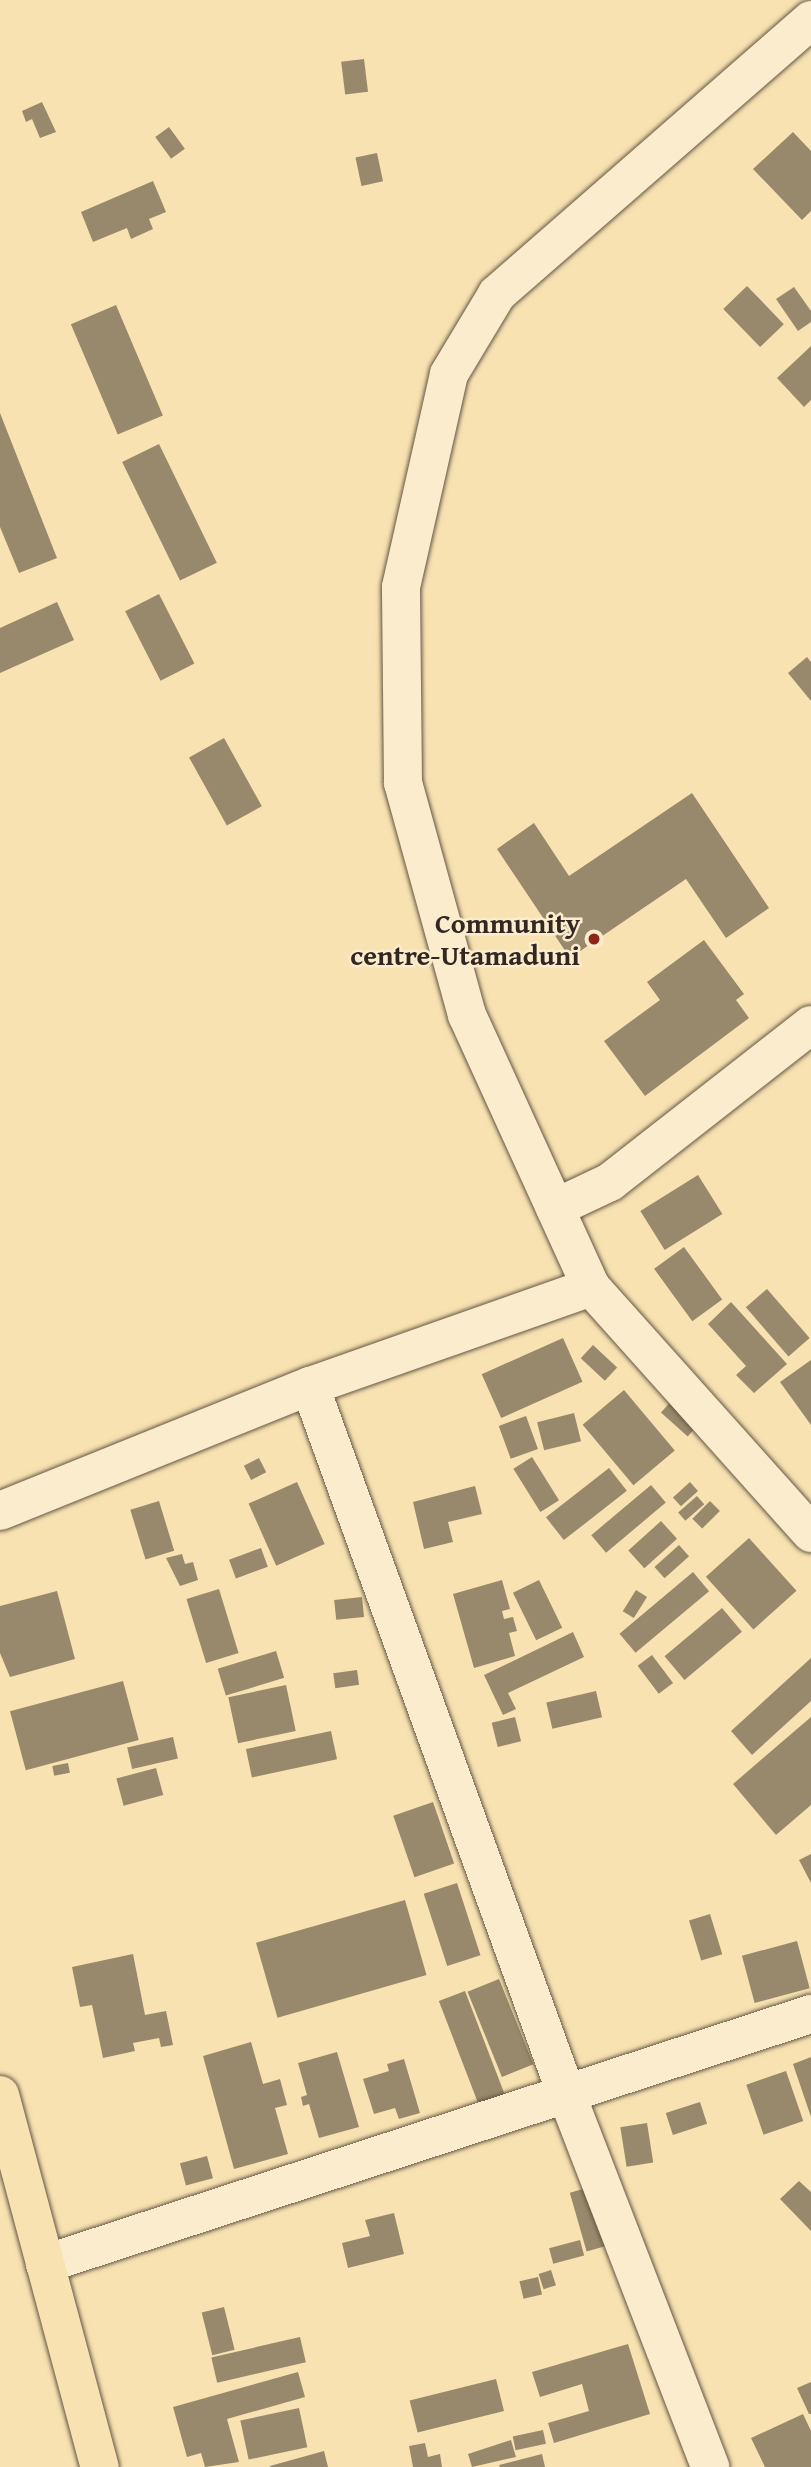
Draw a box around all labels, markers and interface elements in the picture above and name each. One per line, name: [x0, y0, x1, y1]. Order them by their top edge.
place label: Community centre-Utamaduni: [350, 906, 580, 972]
marker: Community centre-Utamaduni: [586, 931, 602, 947]

